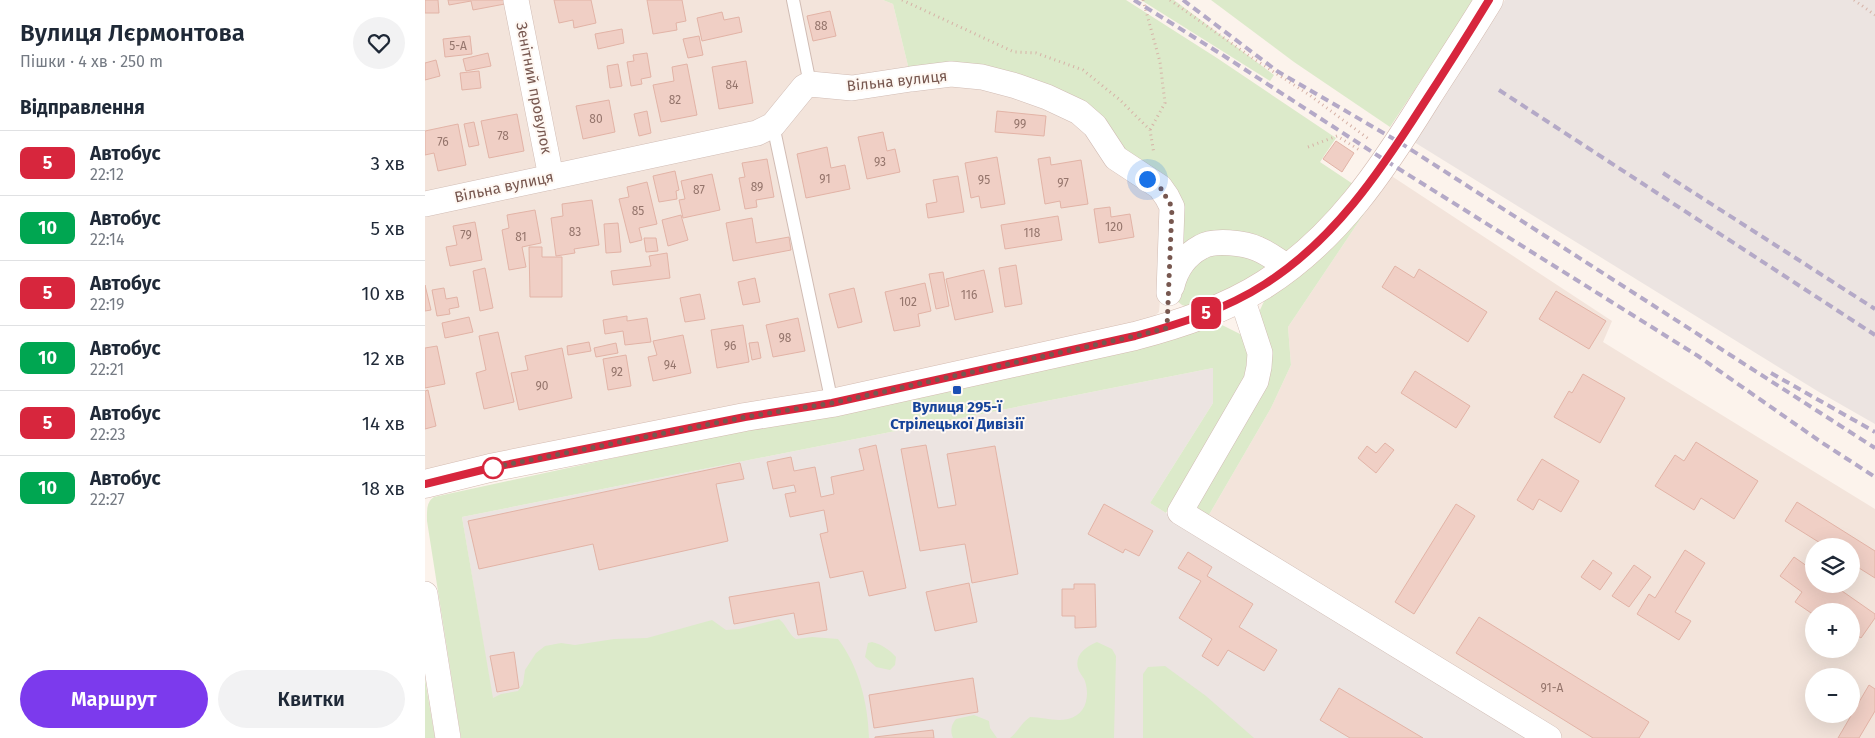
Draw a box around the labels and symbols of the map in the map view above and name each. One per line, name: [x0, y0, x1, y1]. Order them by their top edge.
house number: 88: [814, 19, 828, 33]
street label: Зенітний провулок: [512, 21, 556, 156]
house number: 5-А: [449, 39, 467, 53]
street label: Вільна вулиця: [846, 67, 948, 95]
house number: 84: [726, 78, 739, 92]
house number: 82: [669, 93, 681, 107]
house number: 80: [589, 112, 603, 126]
house number: 99: [1014, 117, 1026, 131]
house number: 78: [497, 129, 509, 143]
house number: 76: [437, 135, 449, 149]
house number: 93: [874, 155, 886, 169]
your location: [1135, 167, 1160, 192]
street label: Вільна вулиця: [453, 168, 555, 206]
house number: 91: [819, 172, 831, 186]
house number: 95: [978, 173, 990, 187]
house number: 97: [1057, 176, 1069, 190]
house number: 89: [751, 180, 763, 194]
house number: 87: [693, 183, 705, 197]
house number: 85: [632, 204, 644, 218]
house number: 120: [1105, 220, 1123, 234]
house number: 83: [569, 225, 581, 239]
house number: 118: [1024, 226, 1041, 240]
house number: 79: [460, 228, 472, 242]
house number: 81: [515, 230, 527, 244]
house number: 116: [961, 288, 977, 302]
house number: 102: [899, 295, 917, 309]
line badge: 5: [1190, 297, 1222, 329]
house number: 98: [779, 331, 792, 345]
house number: 96: [724, 339, 736, 353]
house number: 94: [664, 358, 677, 372]
house number: 92: [611, 365, 623, 379]
house number: 90: [536, 379, 549, 393]
marker: Вулиця 295-ї Стрілецької Дивізії: [951, 384, 963, 396]
place label: Вулиця 295-ї Стрілецької Дивізії: [890, 398, 1025, 433]
unlabelled marker: [482, 457, 504, 479]
house number: 91-А: [1541, 681, 1564, 695]

